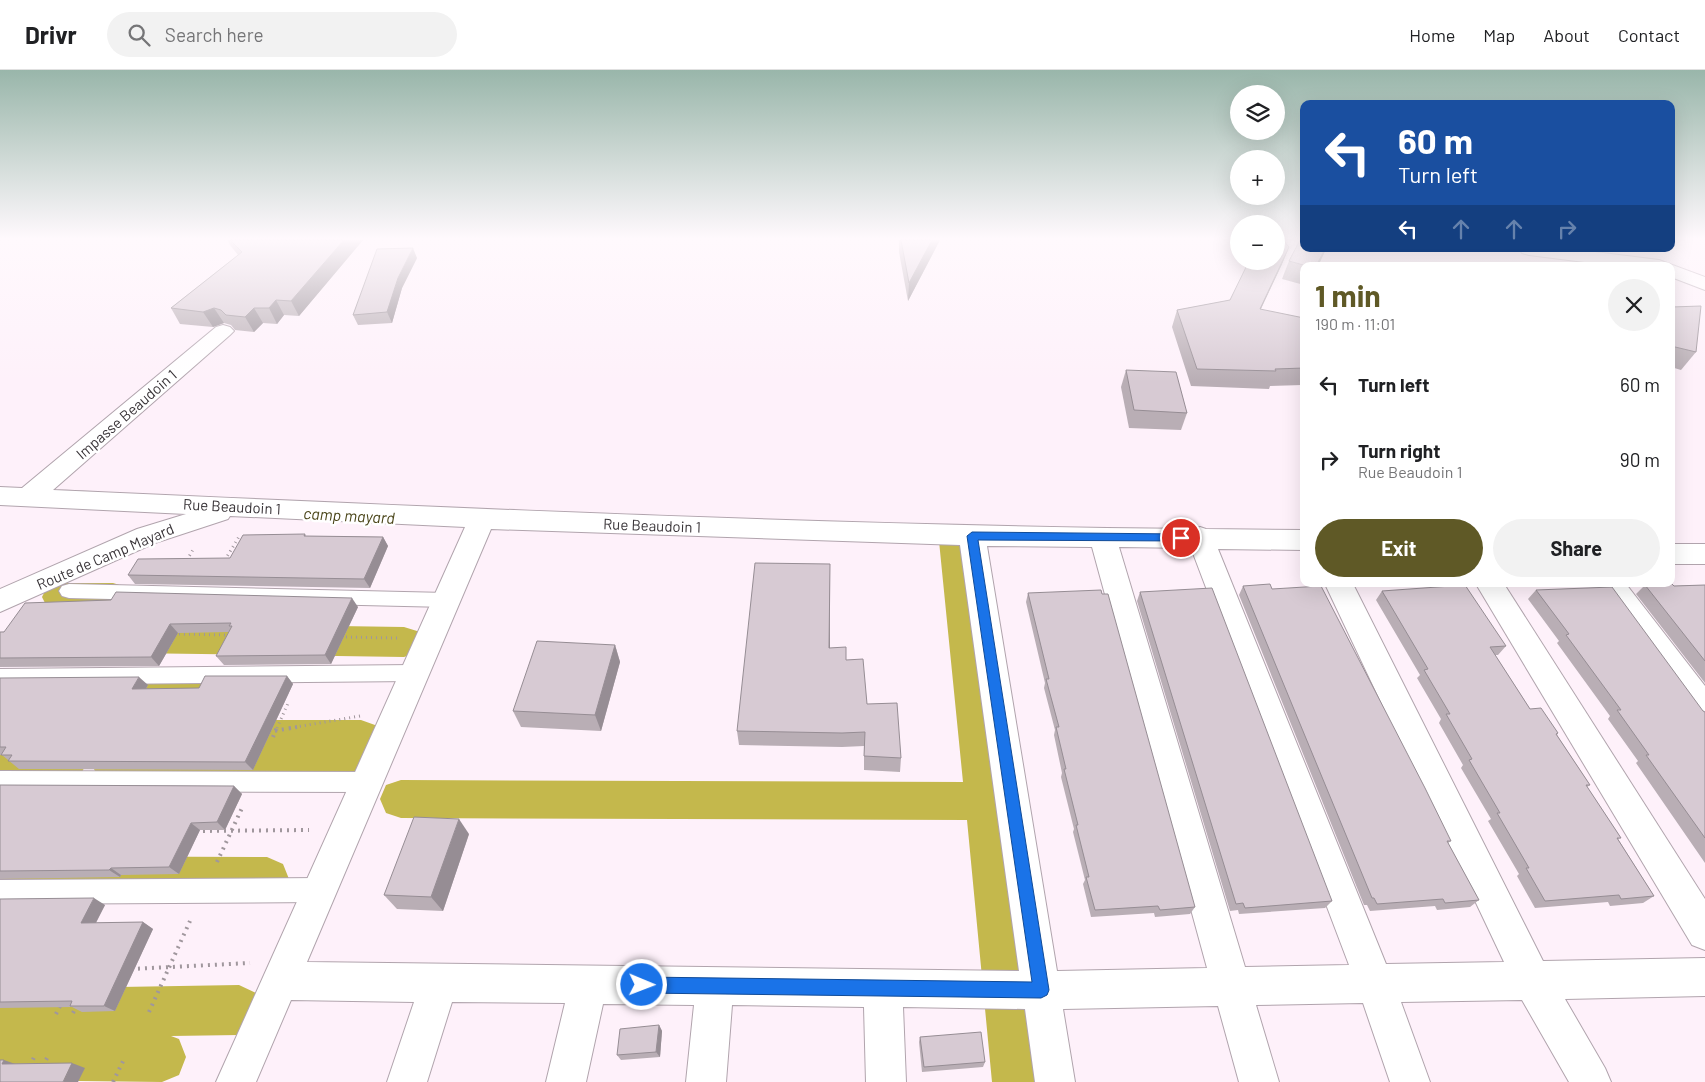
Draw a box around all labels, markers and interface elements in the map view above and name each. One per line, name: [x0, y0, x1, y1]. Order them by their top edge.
search box: [107, 12, 457, 57]
text: Drivr: [25, 20, 77, 49]
icon: search: [125, 21, 153, 49]
text: Search here: [165, 23, 264, 46]
text: Home: [1409, 24, 1455, 46]
text: Map: [1483, 24, 1515, 46]
text: About: [1543, 24, 1590, 46]
text: Contact: [1618, 24, 1680, 46]
map controls: [1230, 85, 1285, 270]
button: layers: [1230, 85, 1285, 140]
text: 60 m: [1398, 119, 1473, 161]
icon: left: [1315, 120, 1380, 185]
button: +: [1230, 150, 1285, 205]
text: Turn left: [1398, 161, 1478, 187]
button: −: [1230, 215, 1285, 270]
icon: left: [1394, 215, 1422, 243]
icon: ahead: [1447, 215, 1475, 243]
icon: ahead: [1500, 215, 1528, 243]
icon: right: [1553, 215, 1581, 243]
text: 1 min: [1315, 277, 1381, 313]
button: close: [1608, 279, 1660, 331]
text: 190 m · 11:01: [1315, 314, 1395, 333]
street label: Impasse Beaudoin 1: [72, 366, 180, 462]
icon: left: [1315, 371, 1343, 399]
text: Turn left: [1358, 373, 1429, 396]
text: 60 m: [1620, 373, 1660, 396]
text: Turn right: [1358, 439, 1440, 462]
icon: right: [1315, 446, 1343, 474]
text: 90 m: [1620, 448, 1660, 471]
text: Rue Beaudoin 1: [1358, 462, 1462, 481]
street label: Rue Beaudoin 1: [183, 494, 281, 518]
water label: camp mayard: [303, 503, 396, 527]
street label: Rue Beaudoin 1: [603, 514, 701, 536]
pin: [1160, 517, 1202, 559]
street label: Route de Camp Mayard: [34, 519, 176, 593]
button: Exit: [1315, 519, 1483, 577]
button: Share: [1493, 519, 1660, 577]
icon: arrive: [1167, 524, 1195, 552]
position arrow: [615, 958, 667, 1010]

